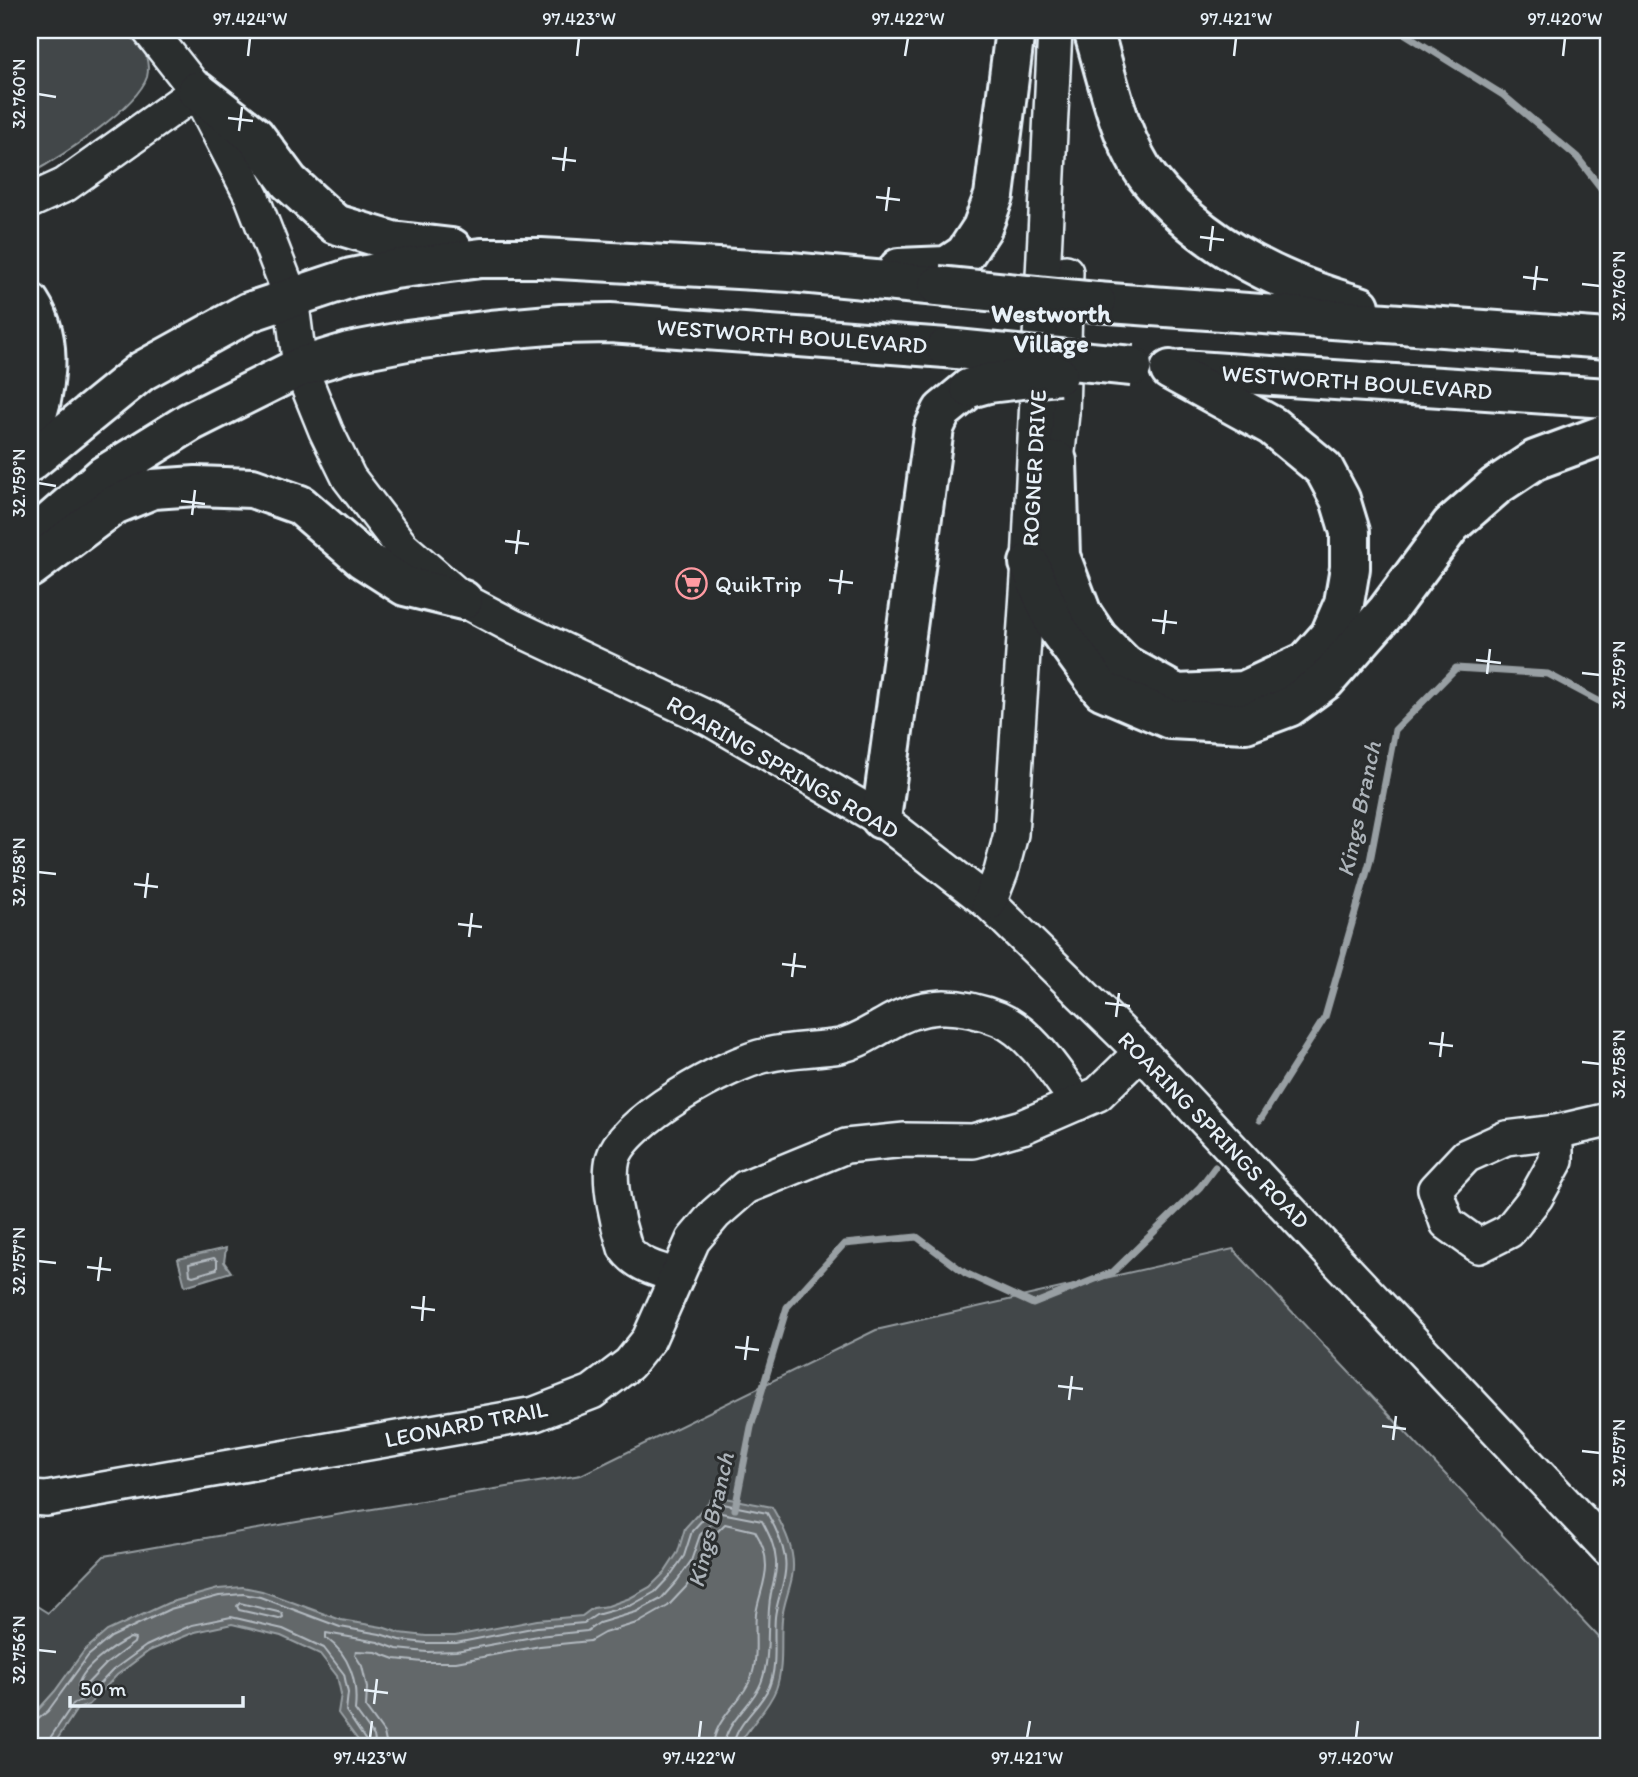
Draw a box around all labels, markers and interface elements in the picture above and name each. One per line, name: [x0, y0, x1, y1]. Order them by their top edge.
text: 97.424°W: [213, 8, 287, 30]
text: 97.423°W: [542, 8, 616, 30]
text: 97.422°W: [871, 8, 945, 30]
text: 97.421°W: [1200, 8, 1272, 30]
text: 97.420°W: [1528, 8, 1602, 30]
text: 32.760°N: [8, 59, 30, 129]
text: 32.760°N: [1608, 251, 1630, 321]
district label: Westworth Village: [991, 297, 1111, 359]
street label: WESTWORTH BOULEVARD: [656, 313, 928, 359]
street label: WESTWORTH BOULEVARD: [1221, 359, 1493, 405]
street label: ROGNER DRIVE: [1016, 389, 1052, 547]
text: 32.759°N: [8, 449, 30, 517]
supermarket icon: QuikTrip: [675, 567, 709, 601]
place label: QuikTrip: [715, 570, 802, 598]
text: 32.759°N: [1608, 641, 1630, 709]
street label: ROARING SPRINGS ROAD: [662, 689, 904, 845]
water label: Kings Branch: [1330, 738, 1387, 879]
text: 32.758°N: [8, 837, 30, 907]
street label: ROARING SPRINGS ROAD: [1112, 1025, 1316, 1235]
text: 32.758°N: [1608, 1029, 1630, 1099]
text: 32.757°N: [8, 1227, 30, 1295]
street label: LEONARD TRAIL: [382, 1394, 550, 1453]
text: 32.757°N: [1608, 1419, 1630, 1487]
water label: Kings Branch: [681, 1449, 740, 1590]
text: 32.756°N: [8, 1615, 30, 1685]
scale bar: [70, 1665, 243, 1709]
text: 50 m: [80, 1676, 127, 1701]
text: 97.423°W: [333, 1747, 407, 1769]
text: 97.422°W: [662, 1747, 736, 1769]
text: 97.421°W: [991, 1747, 1063, 1769]
text: 97.420°W: [1319, 1747, 1393, 1769]

